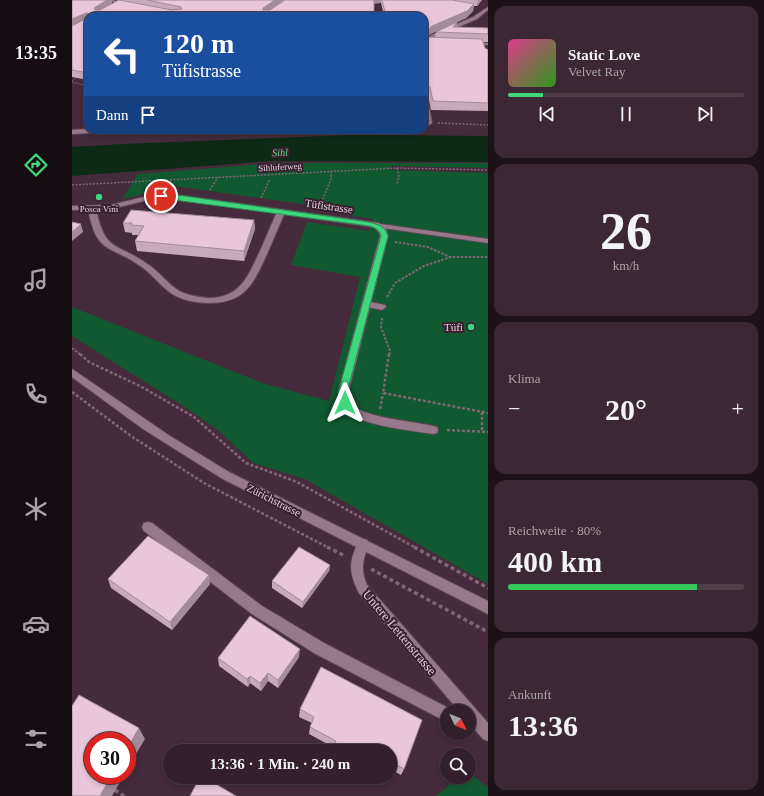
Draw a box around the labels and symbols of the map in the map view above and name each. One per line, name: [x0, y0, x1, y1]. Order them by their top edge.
water label: Sihl: [272, 147, 288, 158]
street label: Sihluferweg: [258, 161, 303, 173]
pin: [144, 179, 178, 213]
marker: Posca Vini: [94, 192, 104, 202]
street label: Tüfistrasse: [304, 197, 354, 215]
place label: Posca Vini: [80, 204, 119, 214]
place label: Tüfi: [444, 321, 463, 333]
marker: Tüfi: [466, 322, 476, 332]
position arrow: [324, 382, 366, 424]
street label: Zürichstrasse: [245, 481, 303, 519]
street label: Untere Lettenstrasse: [360, 587, 440, 678]
north arrow: [440, 704, 476, 740]
speed limit sign: 30: [84, 732, 136, 784]

